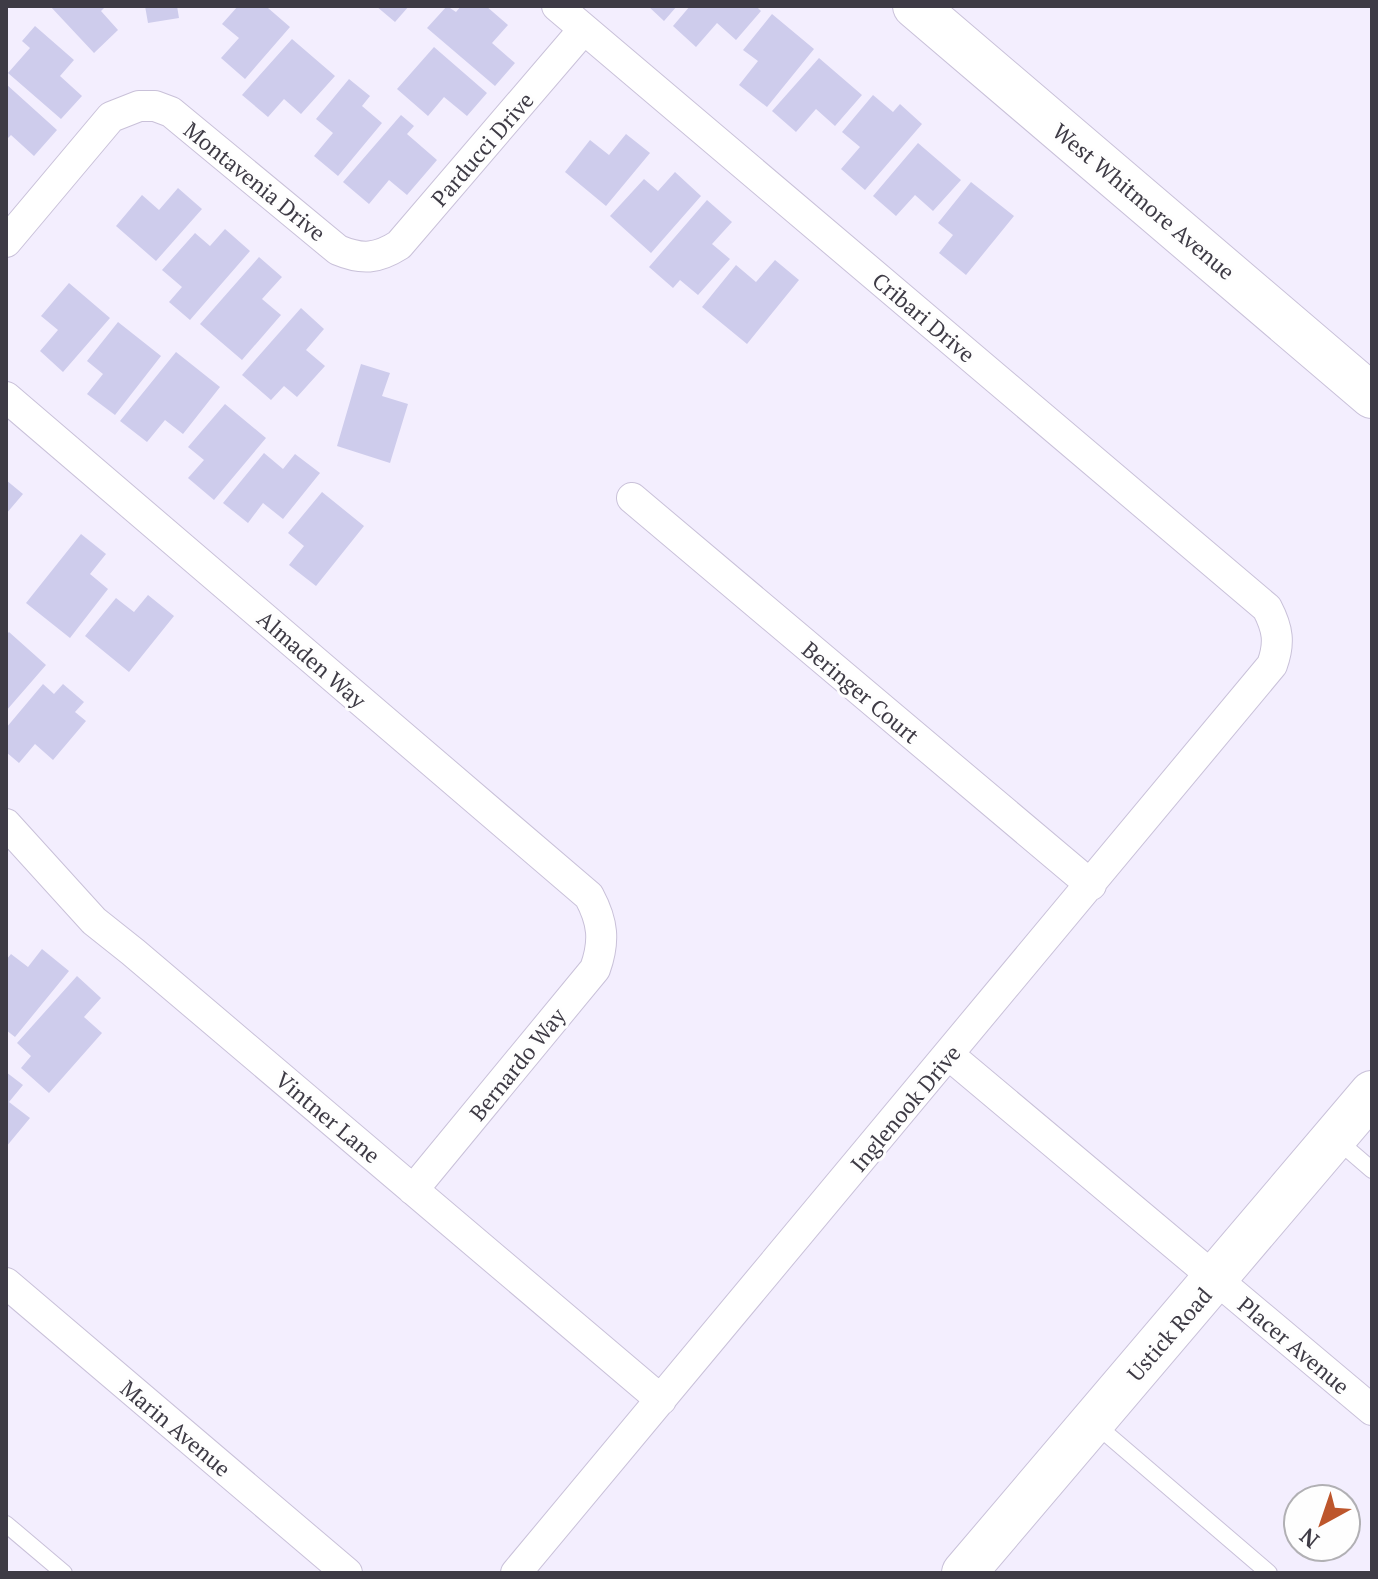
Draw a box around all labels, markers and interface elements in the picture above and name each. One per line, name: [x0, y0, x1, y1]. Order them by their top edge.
street label: Parducci Drive: [424, 86, 540, 212]
street label: Montavenia Drive: [178, 115, 332, 247]
street label: West Whitmore Avenue: [1047, 116, 1241, 286]
street label: Cribari Drive: [867, 266, 981, 368]
street label: Almaden Way: [252, 604, 373, 715]
street label: Beringer Court: [796, 635, 926, 749]
street label: Bernardo Way: [463, 1001, 572, 1126]
street label: Inglenook Drive: [844, 1039, 966, 1177]
street label: Vintner Lane: [270, 1065, 386, 1169]
street label: Ustick Road: [1120, 1281, 1218, 1387]
street label: Placer Avenue: [1232, 1290, 1356, 1400]
street label: Marin Avenue: [115, 1373, 237, 1483]
north arrow: [1282, 1483, 1362, 1563]
text: N: [1293, 1522, 1325, 1555]

